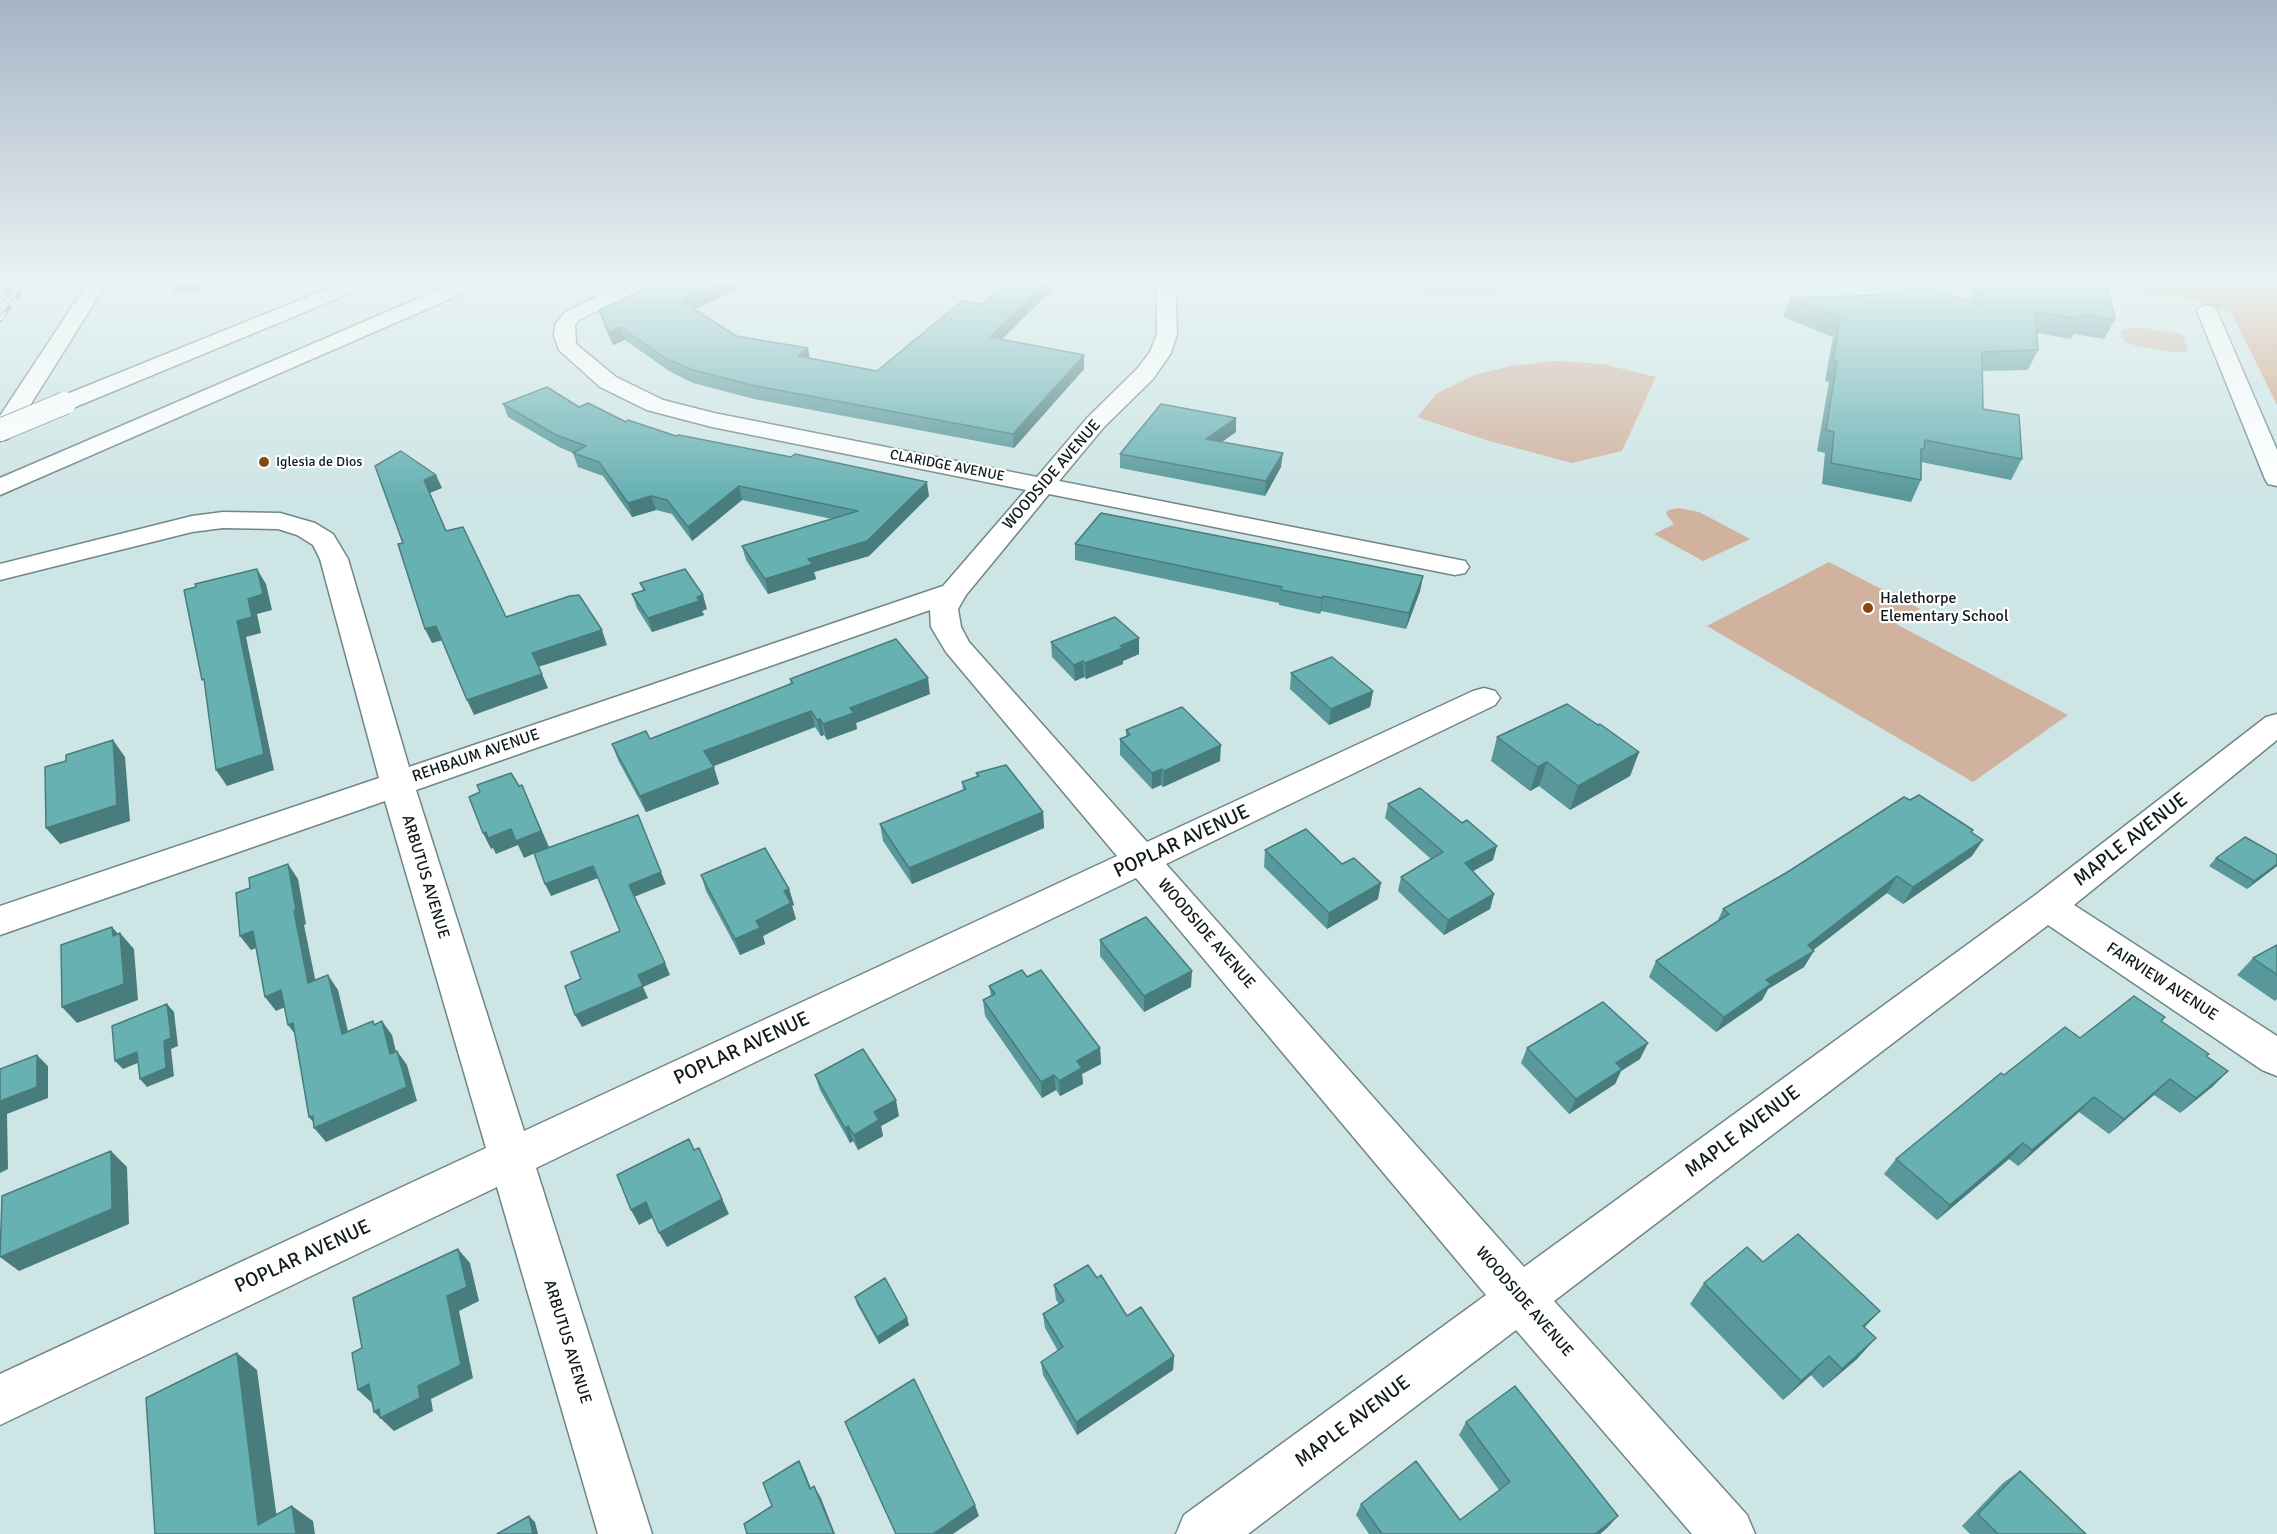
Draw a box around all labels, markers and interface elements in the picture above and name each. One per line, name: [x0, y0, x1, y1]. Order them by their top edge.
street label: WOODSIDE AVENUE: [999, 416, 1105, 534]
street label: CLARIDGE AVENUE: [888, 447, 1006, 485]
place label: Iglesia de Dios: [276, 454, 362, 470]
marker: Iglesia de Dios: [257, 455, 271, 469]
place label: Halethorpe Elementary School: [1880, 589, 2009, 627]
marker: Halethorpe Elementary School: [1861, 601, 1875, 615]
street label: REHBAUM AVENUE: [410, 725, 542, 787]
street label: MAPLE AVENUE: [2069, 788, 2193, 892]
street label: POPLAR AVENUE: [1110, 800, 1254, 884]
street label: ARBUTUS AVENUE: [397, 813, 453, 941]
street label: WOODSIDE AVENUE: [1153, 875, 1259, 993]
street label: FAIRVIEW AVENUE: [2103, 939, 2221, 1025]
street label: POPLAR AVENUE: [670, 1007, 814, 1091]
street label: MAPLE AVENUE: [1681, 1081, 1805, 1183]
street label: POPLAR AVENUE: [231, 1215, 375, 1299]
street label: WOODSIDE AVENUE: [1471, 1243, 1577, 1361]
street label: ARBUTUS AVENUE: [539, 1278, 595, 1406]
street label: MAPLE AVENUE: [1291, 1371, 1415, 1473]

